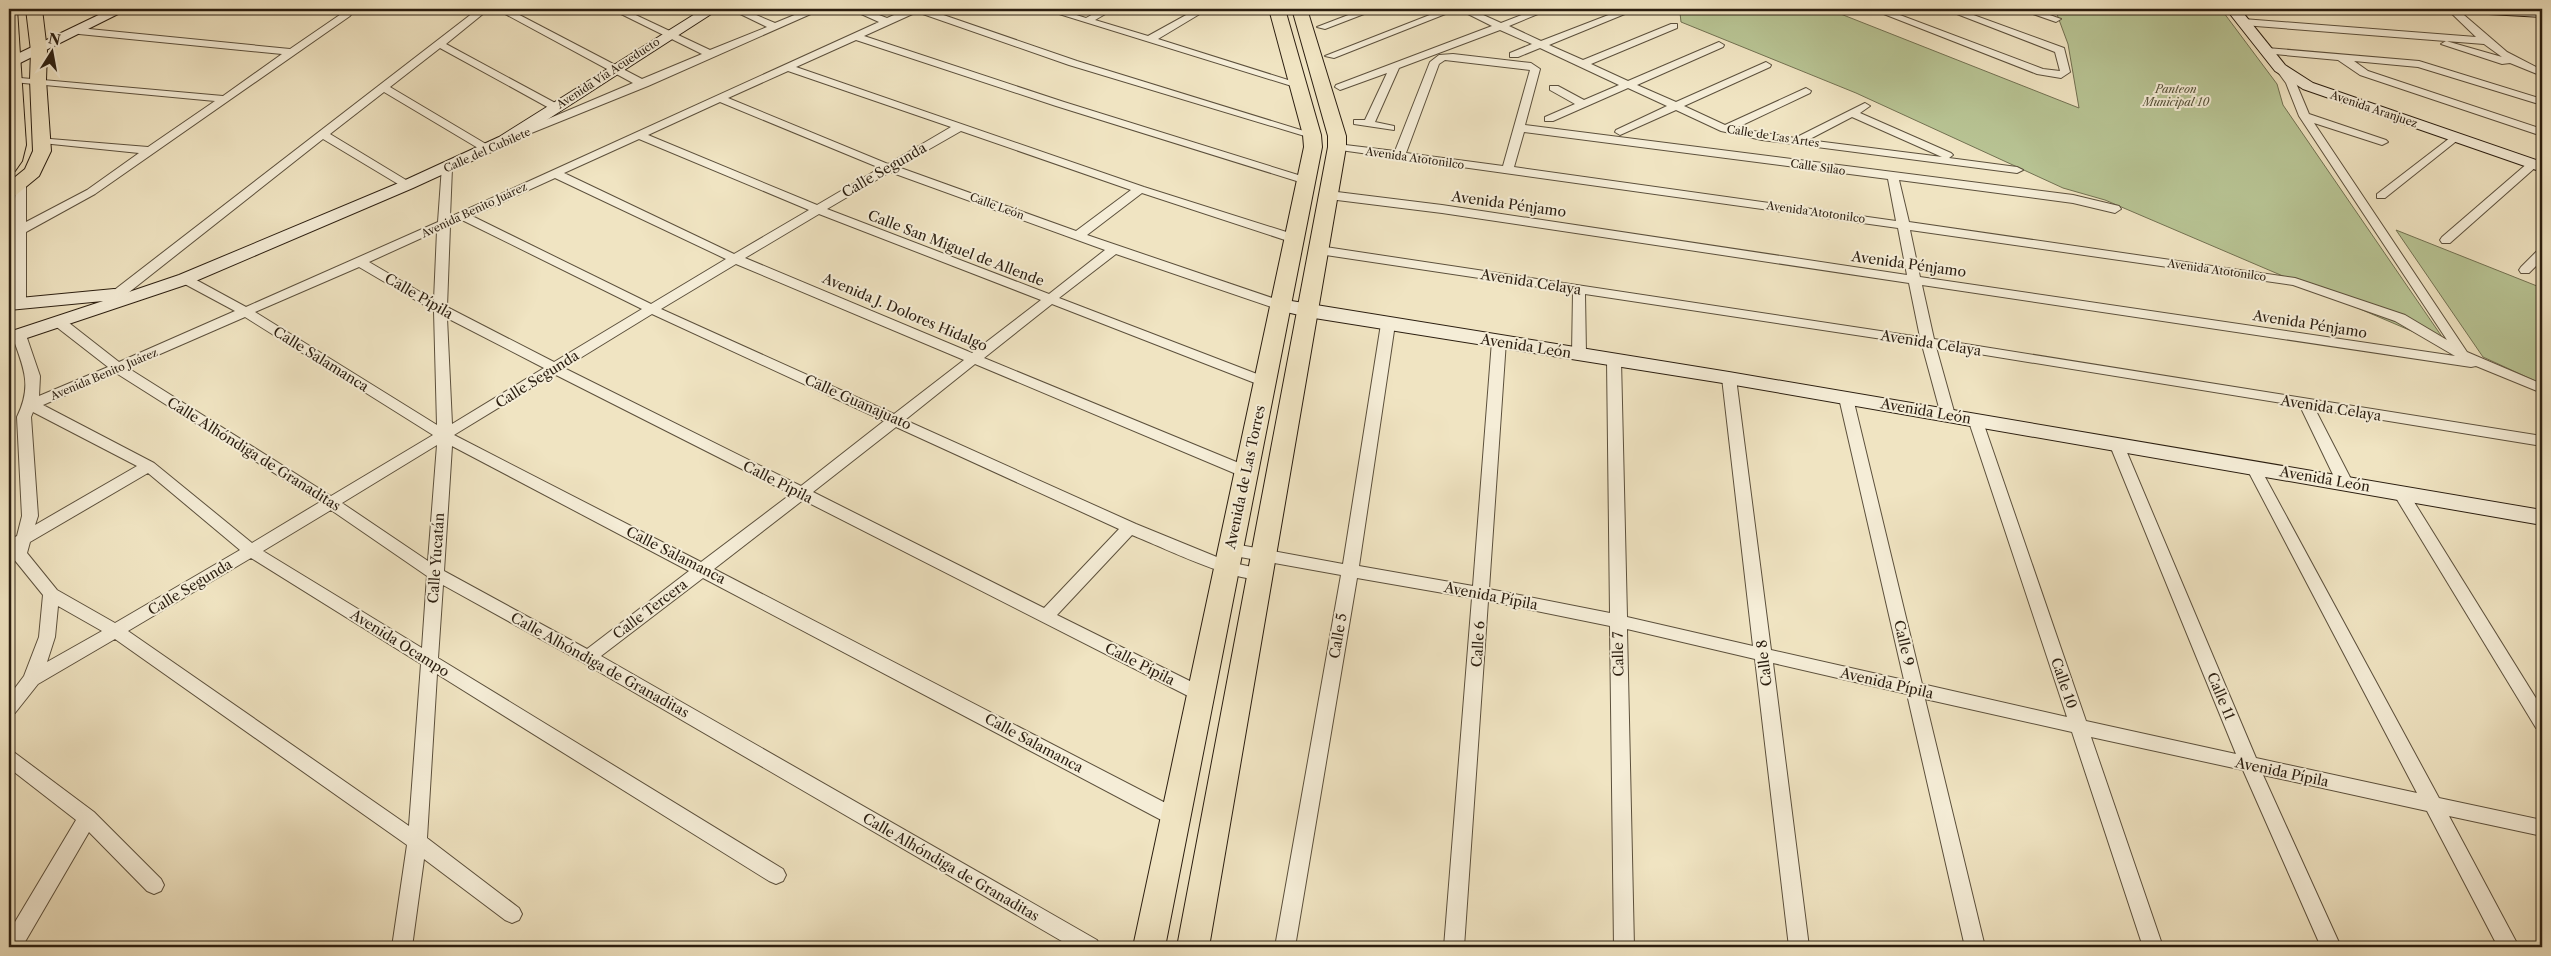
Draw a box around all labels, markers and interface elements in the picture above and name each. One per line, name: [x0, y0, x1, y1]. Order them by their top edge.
north arrow: [28, 28, 78, 78]
text: N: [47, 29, 62, 49]
street label: Avenida Vía Acueducto: [553, 34, 662, 112]
park label: Panteon Municipal 10: [2141, 82, 2210, 109]
street label: Avenida Aranjuez: [2328, 87, 2420, 131]
street label: Calle de Las Artes: [1726, 122, 1821, 150]
street label: Calle del Cubilete: [441, 125, 533, 175]
street label: Calle Segunda: [838, 138, 930, 202]
street label: Avenida Atotonilco: [1364, 144, 1466, 172]
street label: Calle Silao: [1789, 156, 1847, 178]
street label: Avenida Benito Juárez: [418, 179, 529, 241]
street label: Avenida Pénjamo: [1450, 187, 1567, 221]
street label: Calle León: [968, 190, 1026, 222]
street label: Avenida Atotonilco: [1765, 198, 1867, 226]
street label: Calle San Miguel de Allende: [865, 206, 1047, 290]
street label: Avenida Pénjamo: [1850, 247, 1967, 281]
street label: Avenida Atotonilco: [2166, 256, 2268, 284]
street label: Avenida Celaya: [1478, 265, 1583, 299]
street label: Calle Pípila: [382, 269, 457, 323]
street label: Avenida J. Dolores Hidalgo: [819, 269, 990, 355]
street label: Avenida Pénjamo: [2251, 306, 2368, 342]
street label: Calle Salamanca: [270, 322, 373, 396]
street label: Avenida Celaya: [1878, 326, 1983, 360]
street label: Avenida León: [1478, 330, 1573, 362]
street label: Avenida Benito Juárez: [47, 345, 160, 403]
street label: Calle Segunda: [492, 346, 583, 412]
street label: Calle Guanajuato: [802, 370, 914, 434]
street label: Avenida Celaya: [2278, 391, 2383, 425]
street label: Calle Alhóndiga de Granaditas: [164, 393, 344, 515]
street label: Avenida León: [1878, 394, 1973, 428]
street label: Avenida de Las Torres: [1221, 404, 1269, 551]
street label: Calle Pípila: [740, 457, 816, 508]
street label: Avenida León: [2277, 462, 2372, 496]
street label: Calle Yucatán: [424, 512, 448, 604]
street label: Calle Salamanca: [623, 522, 729, 588]
street label: Calle Segunda: [145, 555, 236, 619]
street label: Calle Tercera: [609, 575, 691, 643]
street label: Avenida Pípila: [1442, 578, 1540, 614]
street label: Avenida Ocampo: [346, 605, 453, 681]
street label: Calle Alhóndiga de Granaditas: [508, 608, 692, 722]
street label: Calle 5: [1325, 612, 1351, 660]
street label: Calle 9: [1890, 618, 1918, 668]
street label: Calle 6: [1467, 620, 1489, 668]
street label: Calle 7: [1609, 631, 1627, 677]
street label: Calle Pípila: [1102, 639, 1178, 690]
street label: Calle 8: [1752, 639, 1776, 687]
street label: Calle 10: [2047, 655, 2081, 711]
street label: Avenida Pípila: [1838, 663, 1936, 703]
street label: Calle 11: [2203, 670, 2239, 723]
street label: Calle Salamanca: [982, 709, 1087, 777]
street label: Avenida Pípila: [2233, 753, 2331, 791]
street label: Calle Alhóndiga de Granaditas: [859, 809, 1043, 925]

